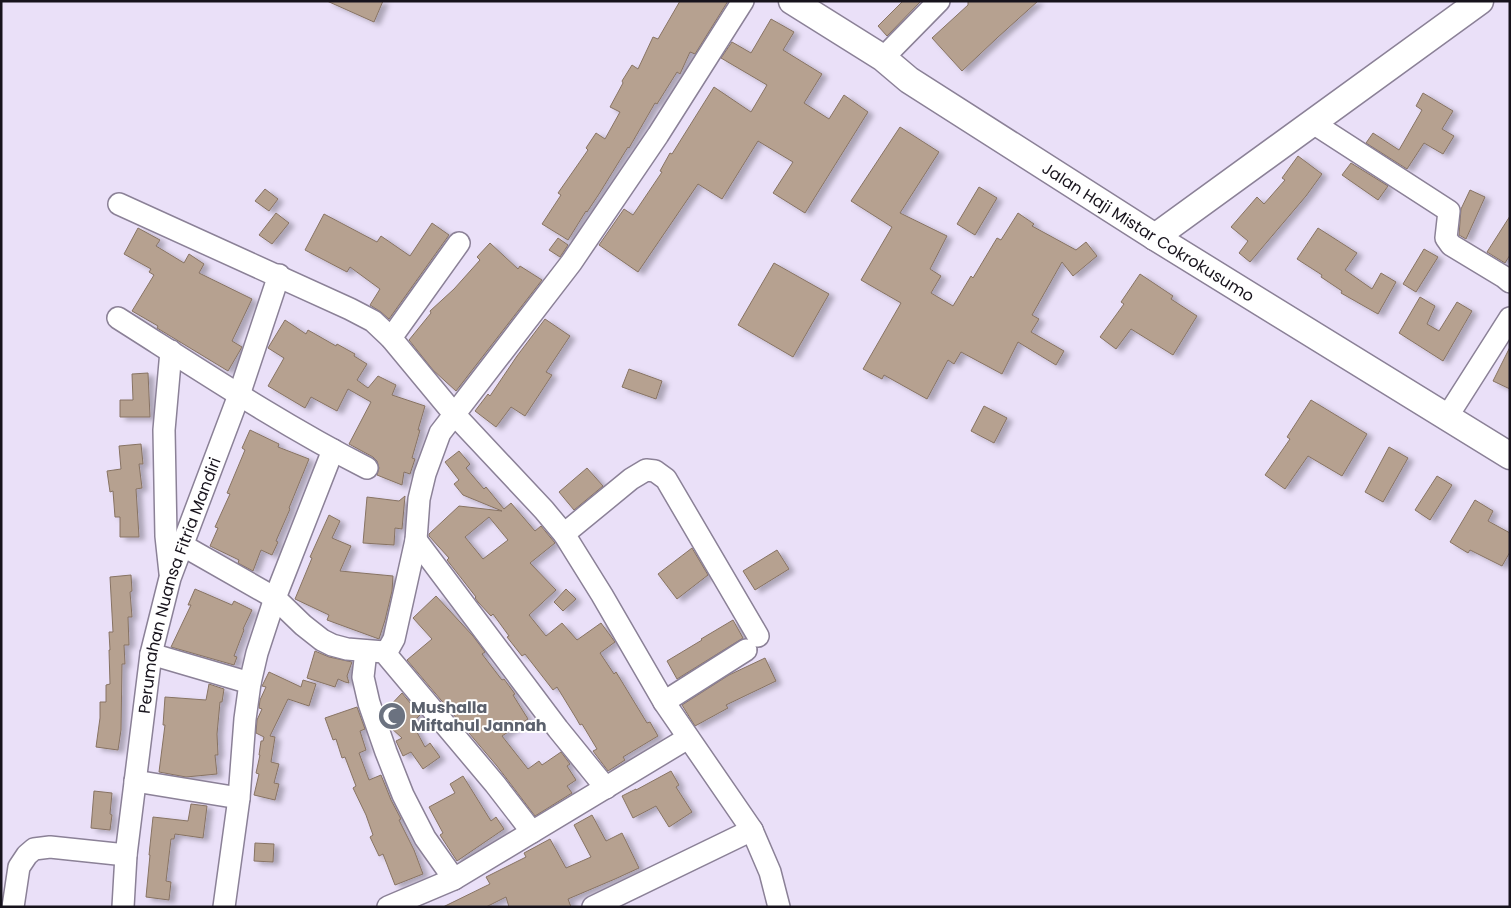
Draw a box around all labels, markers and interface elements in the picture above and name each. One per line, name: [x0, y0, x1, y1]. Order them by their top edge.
street label: Jalan Haji Mistar Cokrokusumo: [1038, 157, 1259, 308]
street label: Perumahan Nuansa Fitria Mandiri: [133, 454, 227, 715]
place label: Mushalla Miftahul Jannah: [411, 696, 547, 737]
mosque icon: Mushalla Miftahul Jannah: [377, 701, 407, 731]

